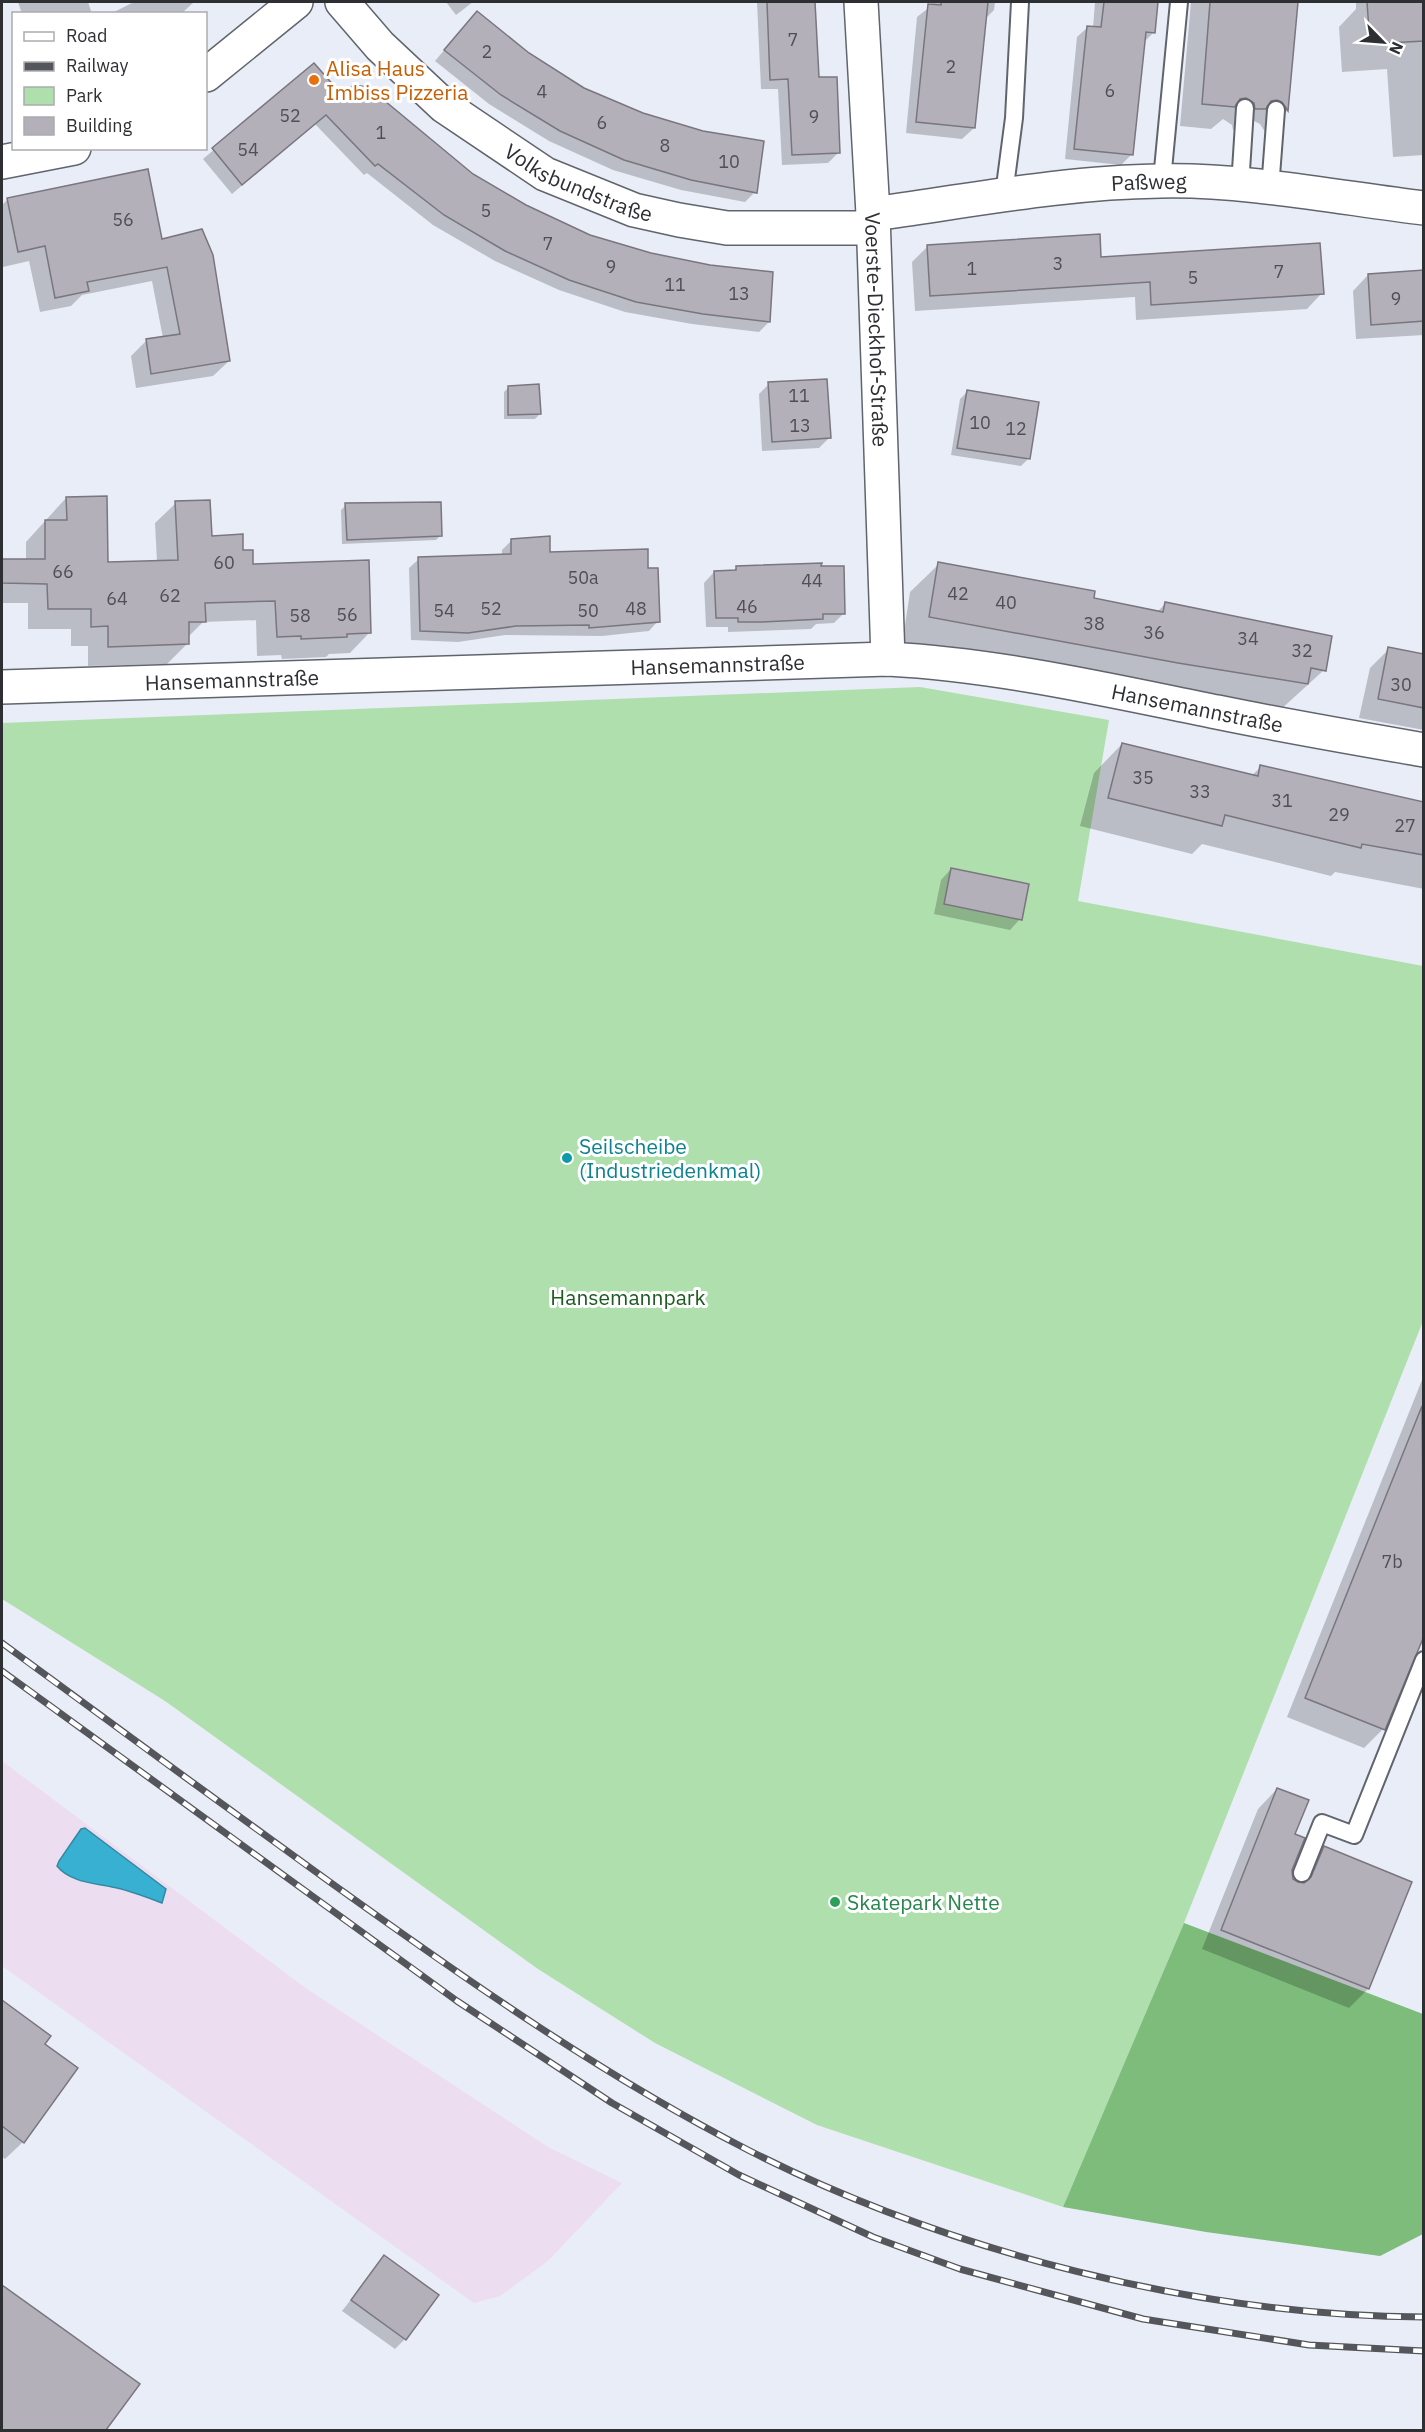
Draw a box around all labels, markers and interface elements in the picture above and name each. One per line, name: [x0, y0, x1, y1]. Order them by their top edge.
legend: [12, 12, 207, 150]
north arrow: [1353, 12, 1413, 72]
text: Road: [66, 24, 107, 47]
house number: 7: [788, 28, 798, 51]
text: N: [1385, 39, 1408, 58]
house number: 2: [482, 40, 492, 63]
text: Railway: [66, 54, 128, 77]
place label: Alisa Haus Imbiss Pizzeria: [326, 54, 468, 106]
house number: 2: [946, 55, 956, 78]
marker: Alisa Haus Imbiss Pizzeria: [307, 73, 321, 87]
house number: 6: [1105, 79, 1115, 102]
house number: 4: [537, 80, 548, 103]
text: Park: [66, 84, 103, 107]
house number: 52: [279, 104, 301, 127]
house number: 9: [809, 105, 819, 128]
house number: 6: [597, 111, 607, 134]
text: Building: [66, 114, 133, 137]
house number: 1: [376, 121, 386, 144]
house number: 8: [660, 134, 670, 157]
street label: Volksbundstraße: [499, 137, 655, 228]
house number: 54: [237, 138, 259, 161]
house number: 10: [718, 150, 740, 173]
street label: Paßweg: [1110, 167, 1187, 197]
house number: 5: [481, 199, 491, 222]
house number: 56: [112, 208, 134, 231]
street label: Voerste-Dieckhof-Straße: [859, 212, 895, 448]
house number: 7: [543, 232, 553, 255]
house number: 3: [1053, 252, 1063, 275]
house number: 9: [606, 255, 616, 278]
house number: 1: [967, 257, 977, 280]
house number: 7: [1274, 260, 1284, 283]
house number: 5: [1188, 266, 1198, 289]
house number: 11: [664, 273, 686, 296]
house number: 13: [728, 282, 750, 305]
house number: 9: [1391, 287, 1401, 310]
house number: 11: [788, 384, 810, 407]
house number: 10: [969, 411, 991, 434]
house number: 13: [789, 414, 811, 437]
house number: 12: [1005, 417, 1027, 440]
house number: 60: [213, 551, 235, 574]
house number: 66: [52, 560, 74, 583]
house number: 50a: [567, 566, 599, 589]
house number: 44: [801, 569, 823, 592]
house number: 42: [947, 582, 969, 605]
house number: 62: [159, 584, 181, 607]
house number: 64: [106, 587, 128, 610]
house number: 40: [995, 591, 1017, 614]
house number: 46: [736, 595, 758, 618]
house number: 52: [480, 597, 502, 620]
house number: 48: [625, 597, 647, 620]
house number: 54: [433, 599, 455, 622]
house number: 50: [577, 599, 599, 622]
house number: 56: [336, 603, 358, 626]
house number: 58: [289, 604, 311, 627]
house number: 38: [1083, 612, 1105, 635]
house number: 36: [1143, 621, 1165, 644]
house number: 34: [1237, 627, 1259, 650]
house number: 32: [1291, 639, 1313, 662]
street label: Hansemannstraße: [630, 648, 805, 681]
street label: Hansemannstraße: [144, 663, 320, 696]
house number: 30: [1390, 673, 1412, 696]
street label: Hansemannstraße: [1109, 677, 1285, 739]
house number: 35: [1132, 766, 1154, 789]
house number: 33: [1189, 780, 1211, 803]
house number: 31: [1271, 789, 1293, 812]
house number: 29: [1328, 803, 1350, 826]
house number: 27: [1394, 814, 1416, 837]
place label: Seilscheibe (Industriedenkmal): [579, 1132, 761, 1184]
marker: Seilscheibe (Industriedenkmal): [560, 1151, 574, 1165]
park label: Hansemannpark: [550, 1283, 706, 1311]
house number: 7b: [1381, 1550, 1403, 1573]
place label: Skatepark Nette: [847, 1888, 1000, 1916]
marker: Skatepark Nette: [828, 1895, 842, 1909]

